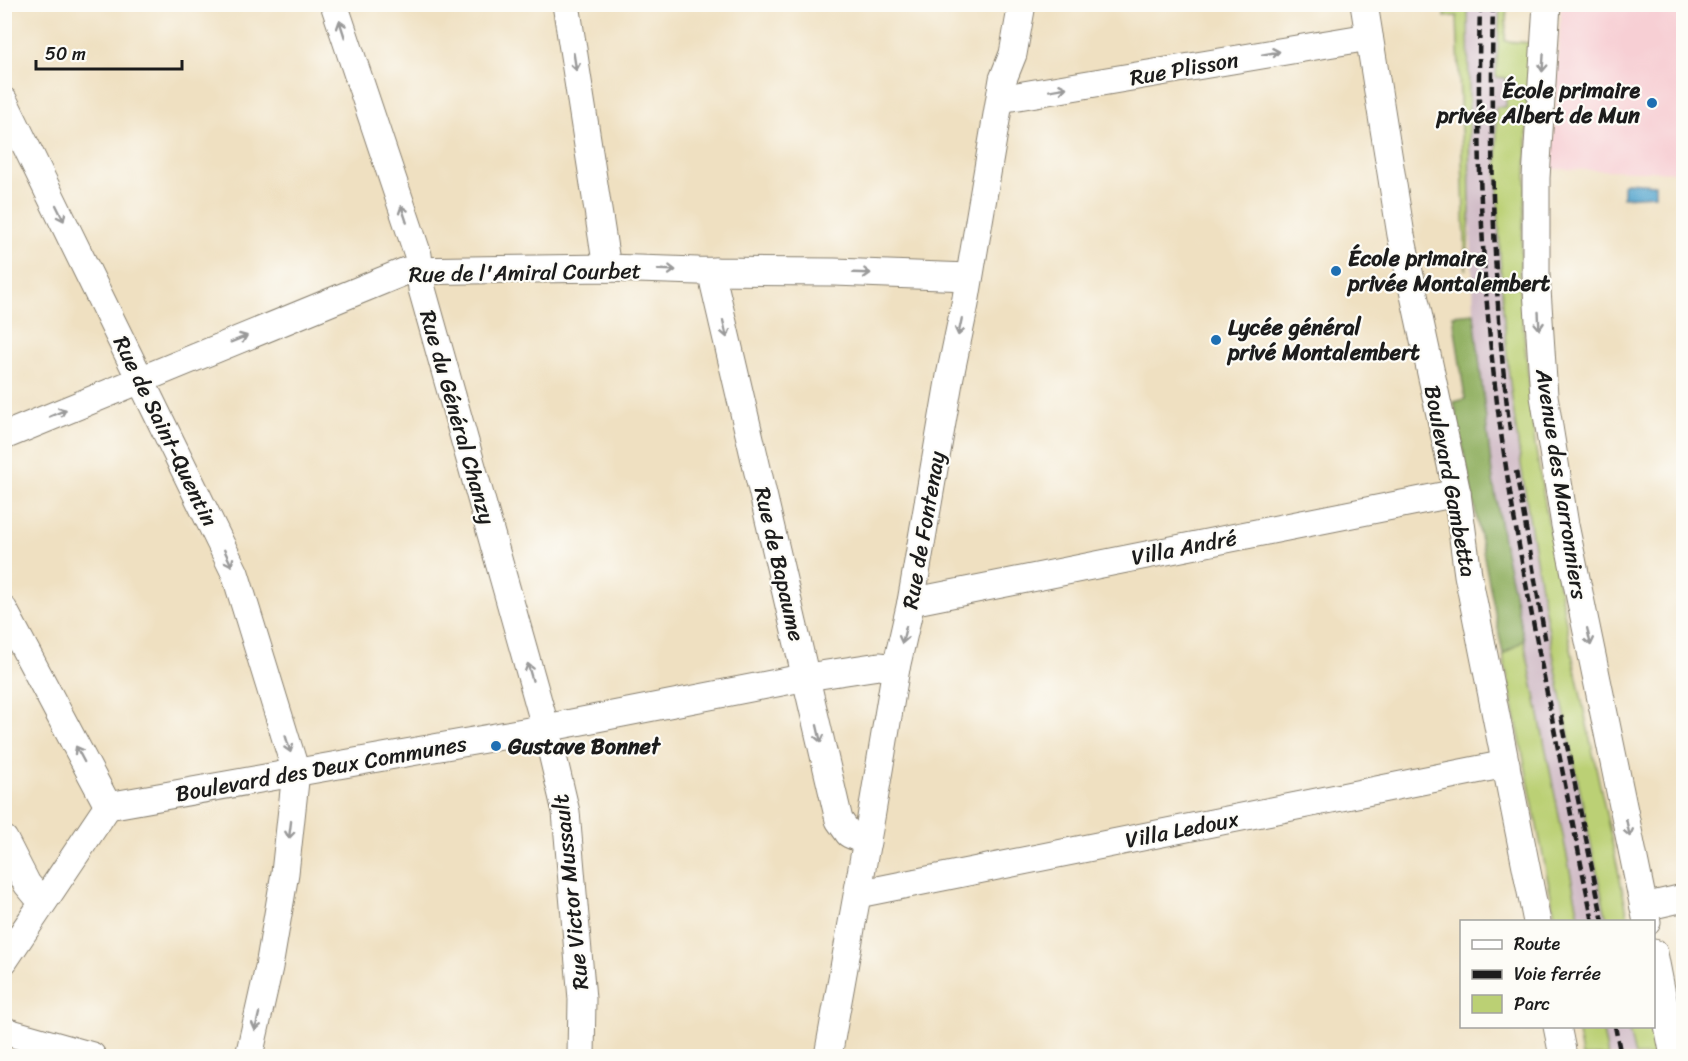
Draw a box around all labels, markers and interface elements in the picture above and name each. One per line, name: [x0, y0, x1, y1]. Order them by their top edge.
one-way arrow: [336, 20, 347, 39]
scale bar: [36, 33, 182, 71]
text: 50 m: [45, 38, 86, 70]
street label: Rue Plisson: [1127, 40, 1242, 97]
one-way arrow: [1260, 47, 1280, 58]
one-way arrow: [570, 52, 581, 72]
one-way arrow: [1537, 52, 1548, 72]
place label: École primaire privée Albert de Mun: [1435, 71, 1640, 135]
one-way arrow: [1047, 84, 1067, 95]
marker: École primaire privée Albert de Mun: [1645, 96, 1659, 110]
one-way arrow: [55, 204, 66, 222]
one-way arrow: [398, 205, 409, 224]
place label: École primaire privée Montalembert: [1346, 239, 1550, 303]
street label: Rue de l'Amiral Courbet: [408, 251, 642, 294]
marker: École primaire privée Montalembert: [1329, 264, 1343, 278]
one-way arrow: [656, 265, 676, 276]
one-way arrow: [851, 267, 871, 279]
street label: Rue du Général Chanzy: [408, 305, 507, 530]
place label: Lycée général privé Montalembert: [1226, 308, 1420, 372]
one-way arrow: [1534, 310, 1545, 330]
one-way arrow: [954, 317, 966, 336]
one-way arrow: [719, 319, 731, 338]
street label: Rue de Saint-Quentin: [102, 329, 229, 534]
one-way arrow: [229, 333, 247, 344]
marker: Lycée général privé Montalembert: [1209, 333, 1223, 347]
street label: Avenue des Marronniers: [1524, 365, 1599, 603]
street label: Boulevard Gambetta: [1413, 382, 1488, 580]
one-way arrow: [49, 407, 67, 418]
street label: Rue de Fontenay: [890, 448, 957, 612]
street label: Rue de Bapaume: [743, 483, 816, 645]
street label: Villa André: [1128, 518, 1240, 577]
one-way arrow: [223, 549, 235, 567]
one-way arrow: [897, 625, 909, 644]
one-way arrow: [1584, 627, 1595, 646]
one-way arrow: [524, 663, 535, 682]
street label: Boulevard des Deux Communes: [172, 724, 471, 813]
one-way arrow: [814, 724, 825, 743]
place label: Gustave Bonnet: [507, 727, 661, 766]
one-way arrow: [283, 734, 294, 753]
marker: Gustave Bonnet: [489, 739, 503, 753]
one-way arrow: [74, 745, 86, 763]
street label: Rue Victor Mussault: [541, 792, 600, 992]
street label: Villa Ledoux: [1122, 799, 1243, 860]
one-way arrow: [1623, 818, 1634, 837]
one-way arrow: [284, 820, 295, 840]
legend: [1460, 920, 1655, 1028]
text: Route: [1514, 928, 1561, 960]
text: Voie ferrée: [1514, 958, 1601, 990]
text: Parc: [1514, 988, 1550, 1020]
one-way arrow: [250, 1013, 262, 1032]

